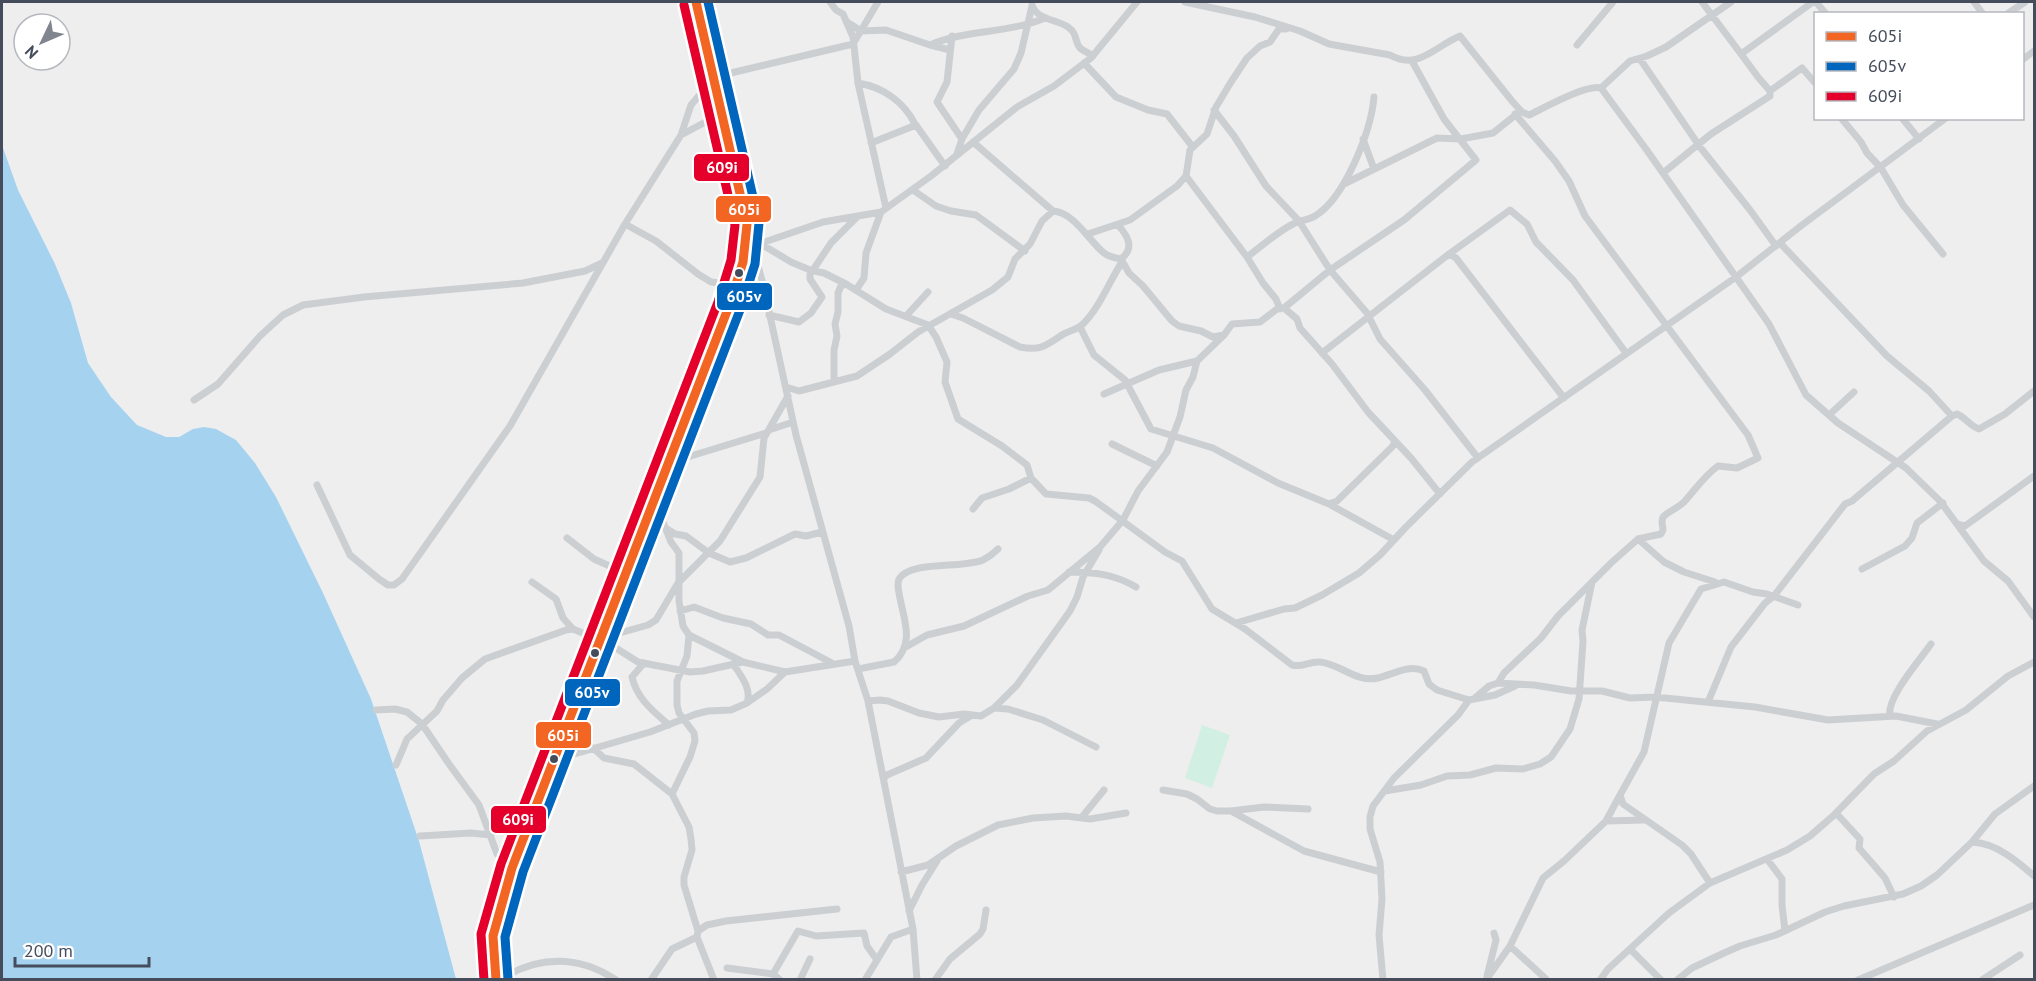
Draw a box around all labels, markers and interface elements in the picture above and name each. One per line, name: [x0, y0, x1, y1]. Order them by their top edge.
north arrow: [12, 12, 72, 72]
legend: [1814, 12, 2024, 120]
text: 605i: [1868, 24, 1902, 47]
text: N: [20, 42, 42, 63]
text: 605v: [1868, 54, 1906, 77]
text: 609i: [1868, 84, 1902, 107]
line badge: 609i: [693, 153, 750, 182]
text: 609i: [706, 157, 738, 177]
line badge: 605i: [715, 195, 772, 223]
text: 605i: [728, 199, 760, 219]
unlabelled marker: [733, 267, 745, 279]
line badge: 605v: [716, 282, 773, 311]
text: 605v: [727, 286, 762, 306]
unlabelled marker: [589, 647, 601, 659]
line badge: 605v: [564, 678, 621, 707]
text: 605v: [575, 682, 610, 702]
line badge: 605i: [535, 721, 592, 749]
text: 605i: [547, 725, 579, 745]
unlabelled marker: [548, 753, 560, 765]
line badge: 609i: [490, 805, 547, 834]
text: 609i: [502, 809, 534, 829]
scale bar: [15, 930, 148, 968]
text: 200 m: [24, 939, 73, 962]

